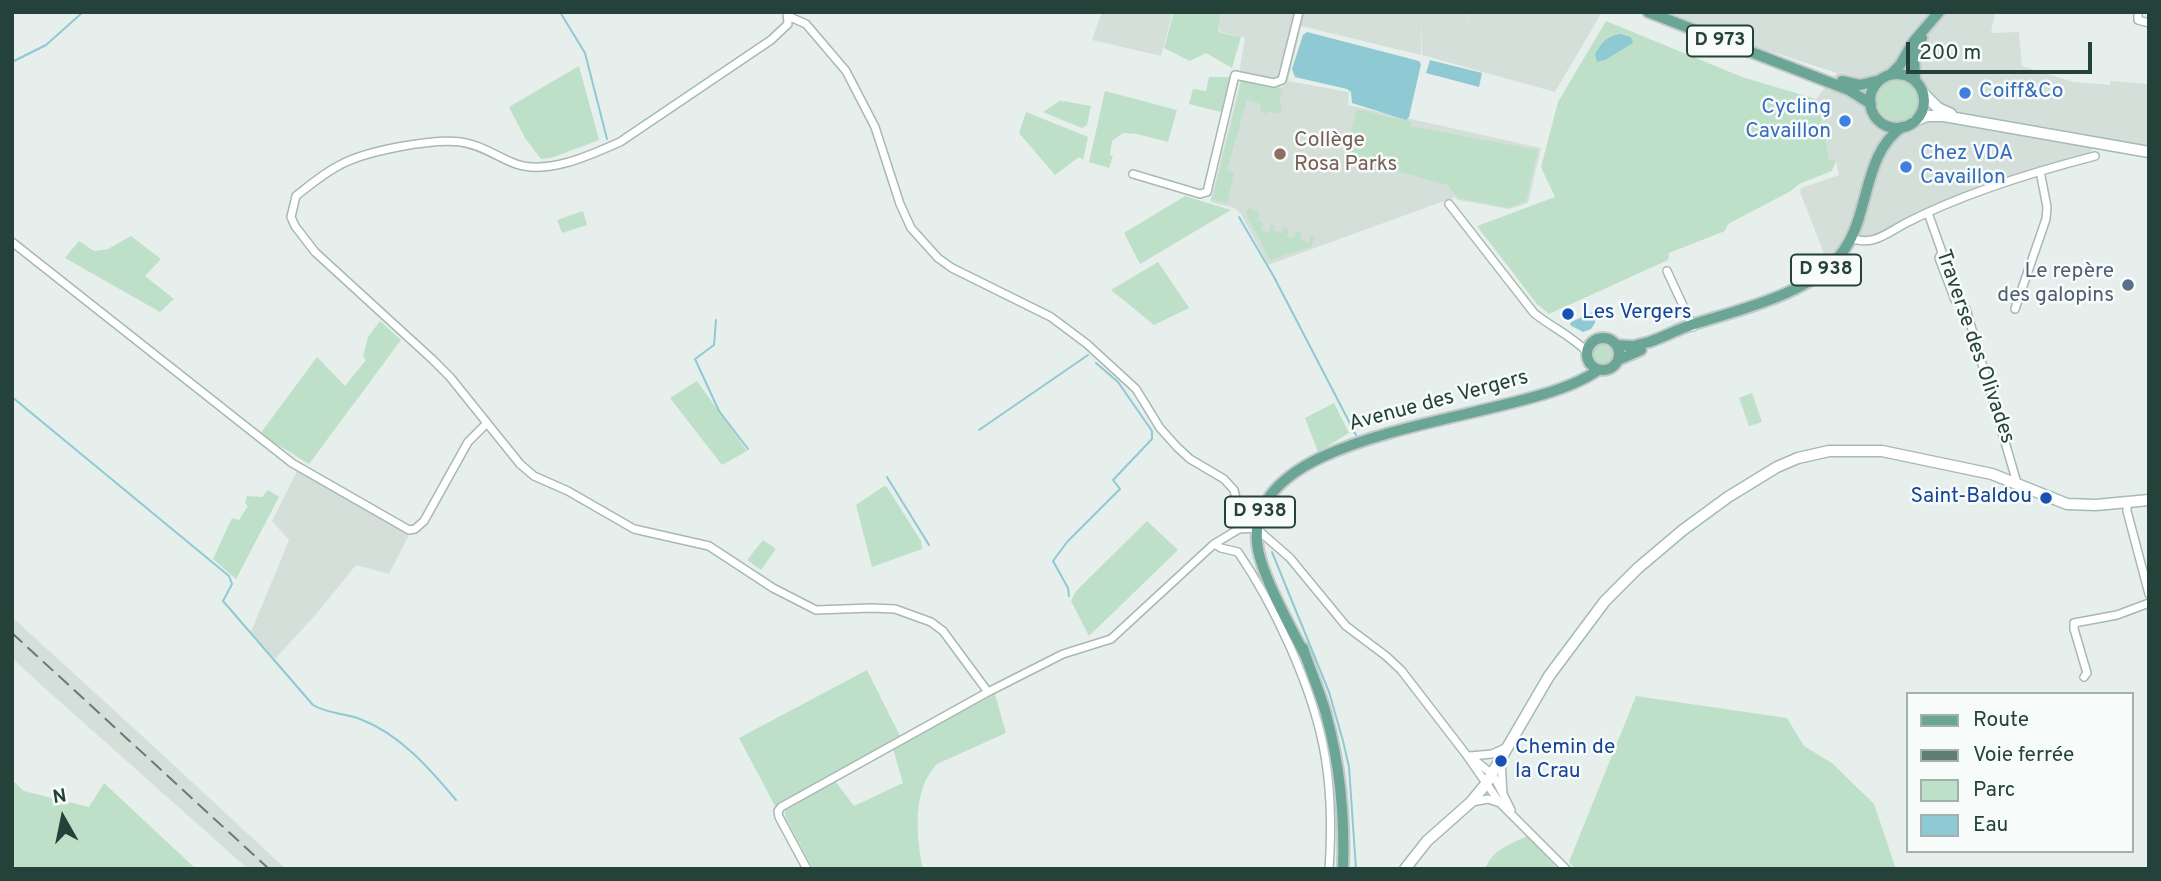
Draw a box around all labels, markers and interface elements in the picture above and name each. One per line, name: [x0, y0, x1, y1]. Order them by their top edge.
road number: D 973: [1687, 25, 1753, 56]
scale bar: [1909, 28, 2094, 72]
text: 200 m: [1919, 40, 1981, 67]
place label: Coiff&Co: [1979, 80, 2064, 106]
marker: Coiff&Co: [1957, 85, 1973, 101]
place label: Cycling Cavaillon: [1745, 96, 1831, 146]
marker: Cycling Cavaillon: [1837, 113, 1853, 129]
place label: Collège Rosa Parks: [1294, 129, 1397, 179]
place label: Chez VDA Cavaillon: [1920, 142, 2013, 192]
marker: Collège Rosa Parks: [1272, 146, 1288, 162]
marker: Chez VDA Cavaillon: [1898, 159, 1914, 175]
street label: Traverse des Olivades: [1929, 247, 2019, 447]
road number: D 938: [1791, 254, 1861, 286]
place label: Le repère des galopins: [1997, 260, 2114, 310]
marker: Le repère des galopins: [2120, 277, 2136, 293]
place label: Les Vergers: [1582, 301, 1691, 327]
marker: Les Vergers: [1560, 306, 1576, 322]
street label: Avenue des Vergers: [1347, 366, 1531, 438]
place label: Saint-Baldou: [1911, 485, 2032, 511]
marker: Saint-Baldou: [2038, 490, 2054, 506]
road number: D 938: [1225, 496, 1295, 527]
legend: [1906, 692, 2133, 853]
text: Route: [1973, 707, 2029, 734]
place label: Chemin de la Crau: [1515, 736, 1615, 786]
text: Voie ferrée: [1973, 742, 2074, 769]
marker: Chemin de la Crau: [1493, 753, 1509, 769]
text: Parc: [1973, 777, 2015, 804]
north arrow: [28, 783, 98, 853]
text: N: [51, 784, 68, 810]
text: Eau: [1973, 812, 2008, 839]

